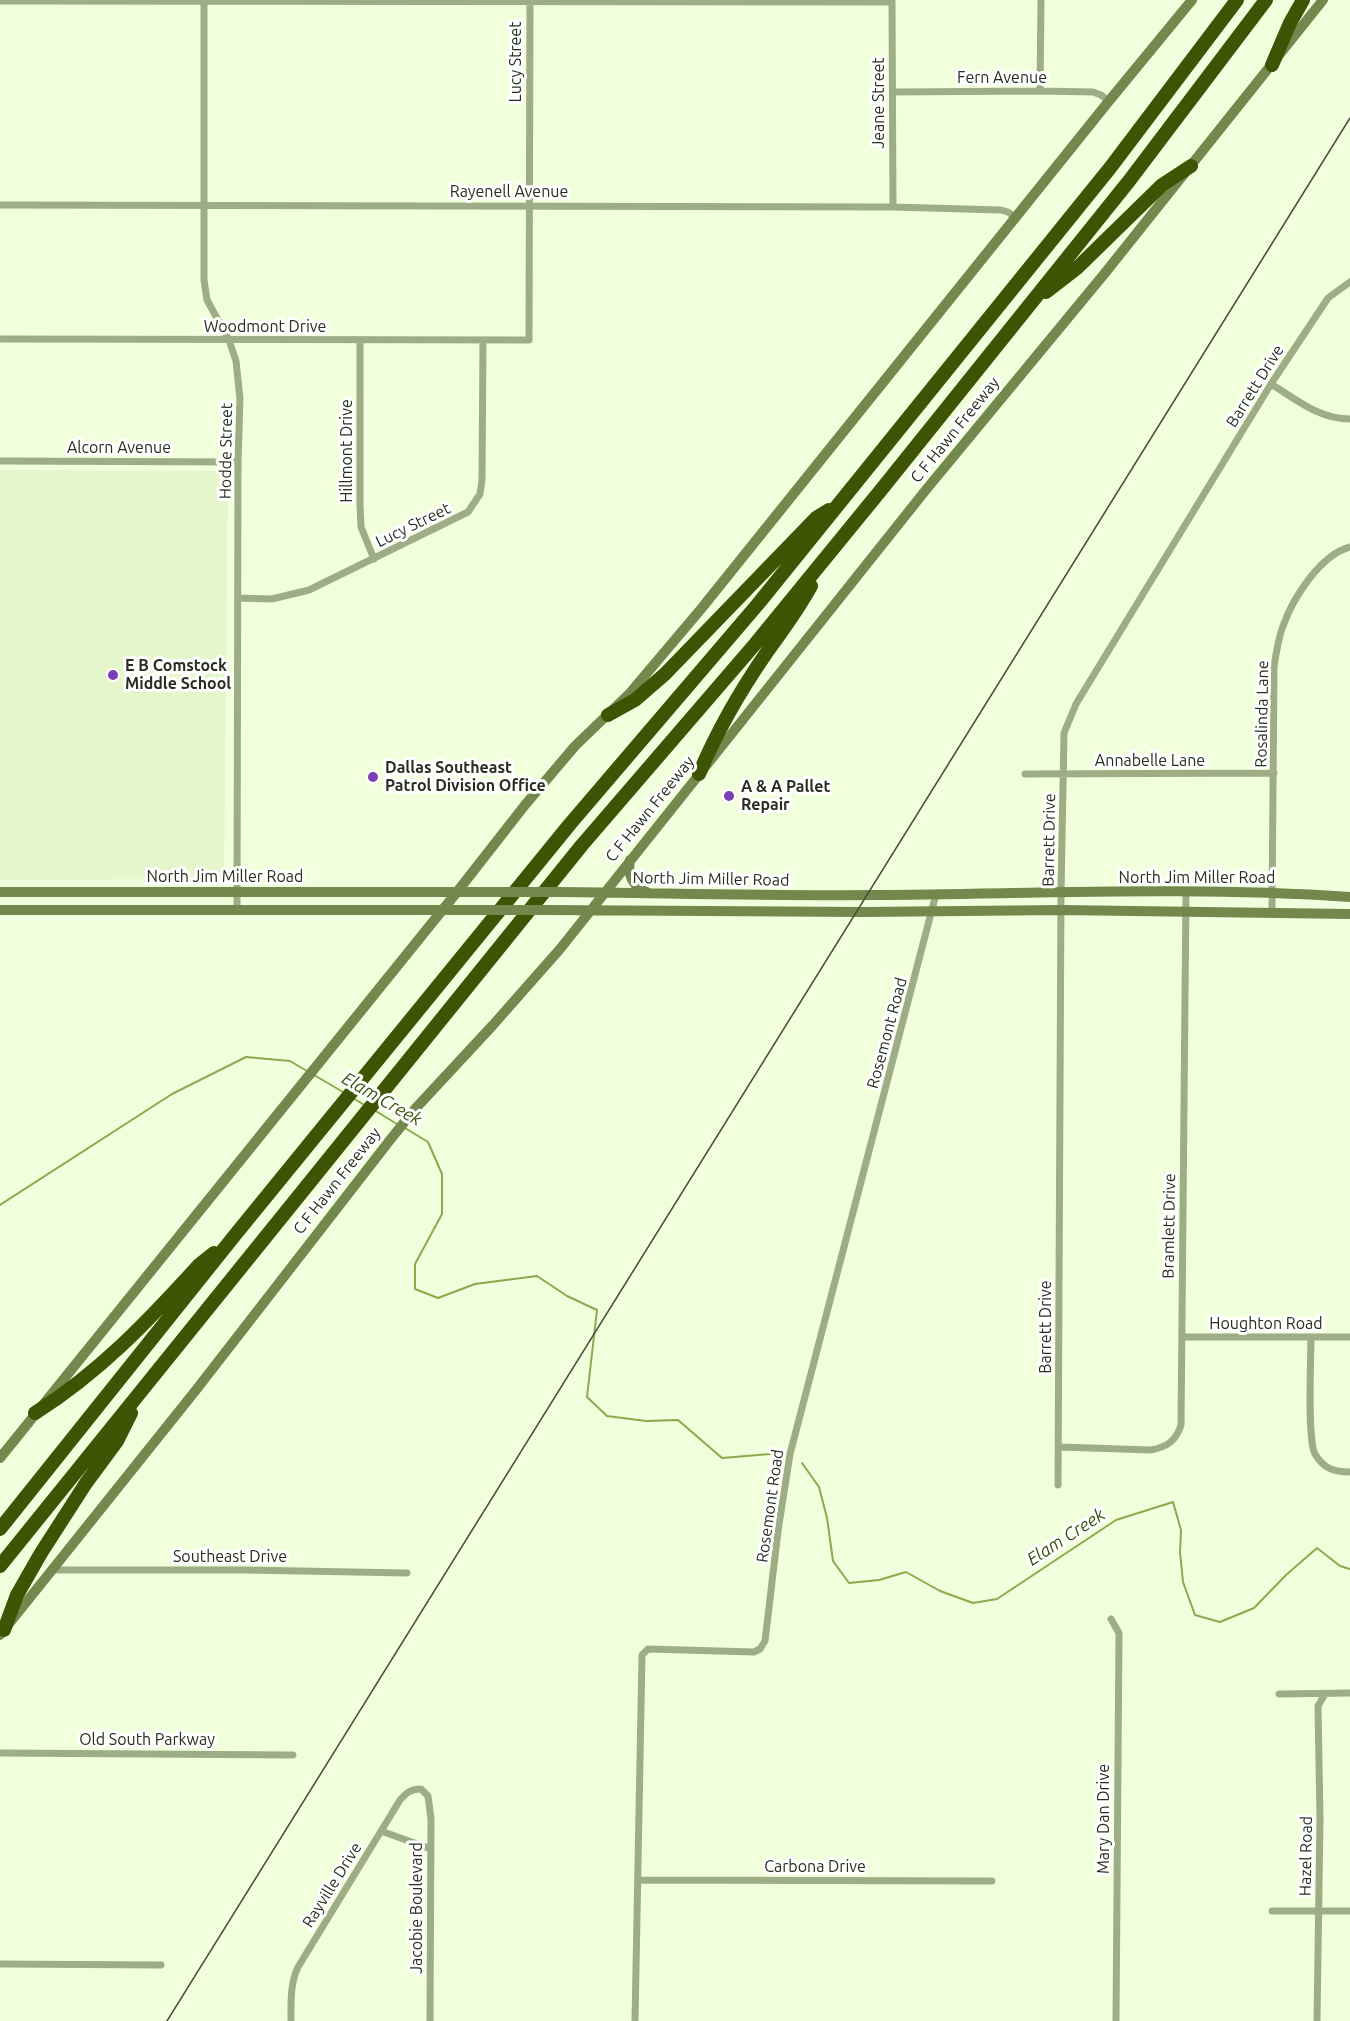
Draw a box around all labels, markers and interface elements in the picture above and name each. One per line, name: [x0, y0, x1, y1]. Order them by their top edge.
street label: Lucy Street: [506, 22, 526, 102]
street label: Jeane Street: [869, 57, 889, 149]
street label: Fern Avenue: [957, 68, 1047, 88]
street label: Rayenell Avenue: [450, 182, 568, 202]
street label: Woodmont Drive: [204, 317, 326, 337]
street label: Barrett Drive: [1222, 341, 1288, 431]
street label: C F Hawn Freeway: [907, 373, 1003, 487]
street label: Hillmont Drive: [337, 399, 357, 503]
street label: Hodde Street: [216, 403, 236, 499]
street label: Alcorn Avenue: [67, 438, 171, 458]
street label: Lucy Street: [372, 499, 454, 551]
place label: E B Comstock Middle School: [125, 656, 231, 694]
street label: Rosalinda Lane: [1251, 660, 1273, 768]
marker: E B Comstock Middle School: [106, 668, 120, 682]
street label: Annabelle Lane: [1095, 751, 1205, 771]
street label: C F Hawn Freeway: [602, 752, 698, 866]
place label: Dallas Southeast Patrol Division Office: [385, 758, 546, 796]
marker: Dallas Southeast Patrol Division Office: [366, 770, 380, 784]
place label: A & A Pallet Repair: [741, 777, 830, 815]
marker: A & A Pallet Repair: [722, 789, 736, 803]
street label: Barrett Drive: [1039, 793, 1059, 887]
street label: North Jim Miller Road: [147, 867, 303, 887]
street label: North Jim Miller Road: [632, 868, 790, 890]
street label: North Jim Miller Road: [1119, 868, 1275, 888]
street label: Rosemont Road: [863, 975, 911, 1091]
water label: Elam Creek: [338, 1067, 426, 1131]
street label: C F Hawn Freeway: [289, 1124, 385, 1238]
street label: Bramlett Drive: [1158, 1173, 1180, 1279]
street label: Barrett Drive: [1036, 1280, 1056, 1374]
street label: Houghton Road: [1209, 1314, 1323, 1334]
street label: Rosemont Road: [753, 1448, 787, 1564]
water label: Elam Creek: [1023, 1504, 1109, 1570]
street label: Southeast Drive: [173, 1547, 287, 1567]
street label: Old South Parkway: [79, 1730, 215, 1750]
street label: Mary Dan Drive: [1094, 1764, 1114, 1874]
street label: Hazel Road: [1296, 1816, 1316, 1896]
street label: Rayville Drive: [298, 1839, 366, 1931]
street label: Jacobie Boulevard: [407, 1842, 427, 1974]
street label: Carbona Drive: [764, 1857, 866, 1877]

